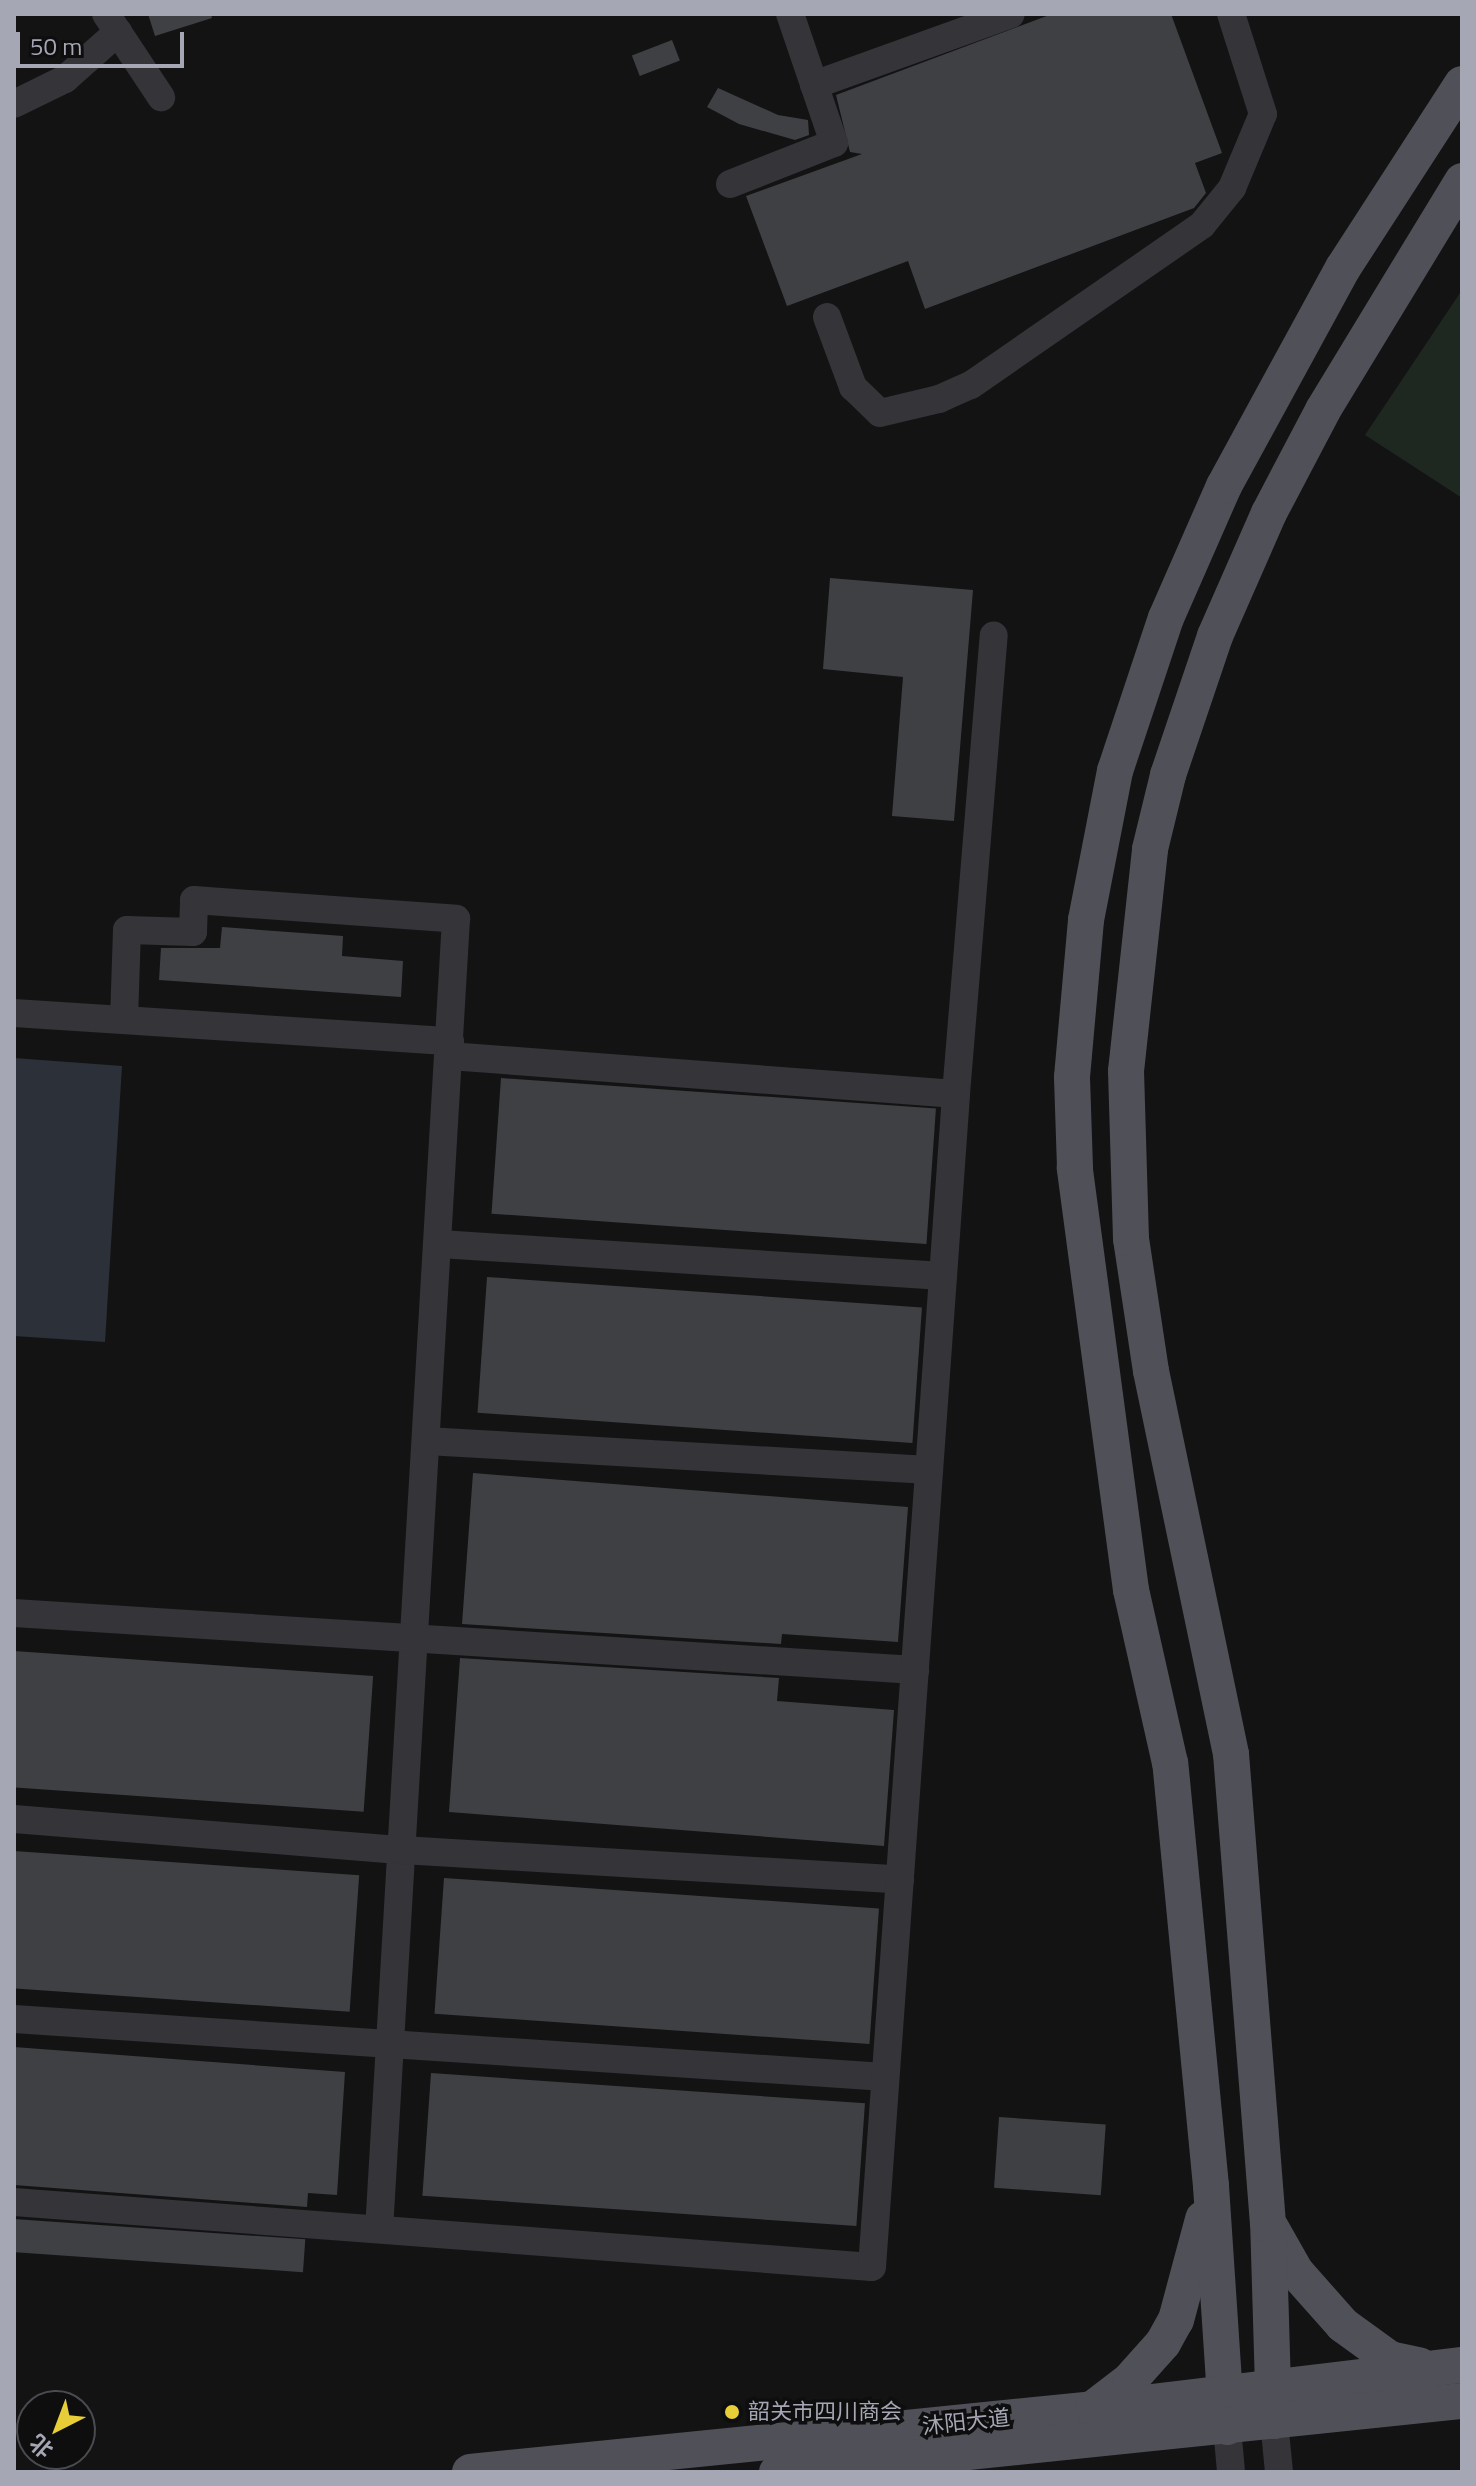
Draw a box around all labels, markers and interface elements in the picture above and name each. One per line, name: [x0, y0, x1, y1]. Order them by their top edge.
scale bar: [20, 16, 188, 66]
text: 50 m: [30, 28, 82, 64]
north arrow: [16, 2390, 96, 2470]
place label: 韶关市四川商会: [748, 2399, 902, 2425]
marker: 韶关市四川商会: [723, 2403, 741, 2421]
street label: 沐阳大道: [921, 2404, 1011, 2440]
text: 北: [22, 2426, 61, 2466]

